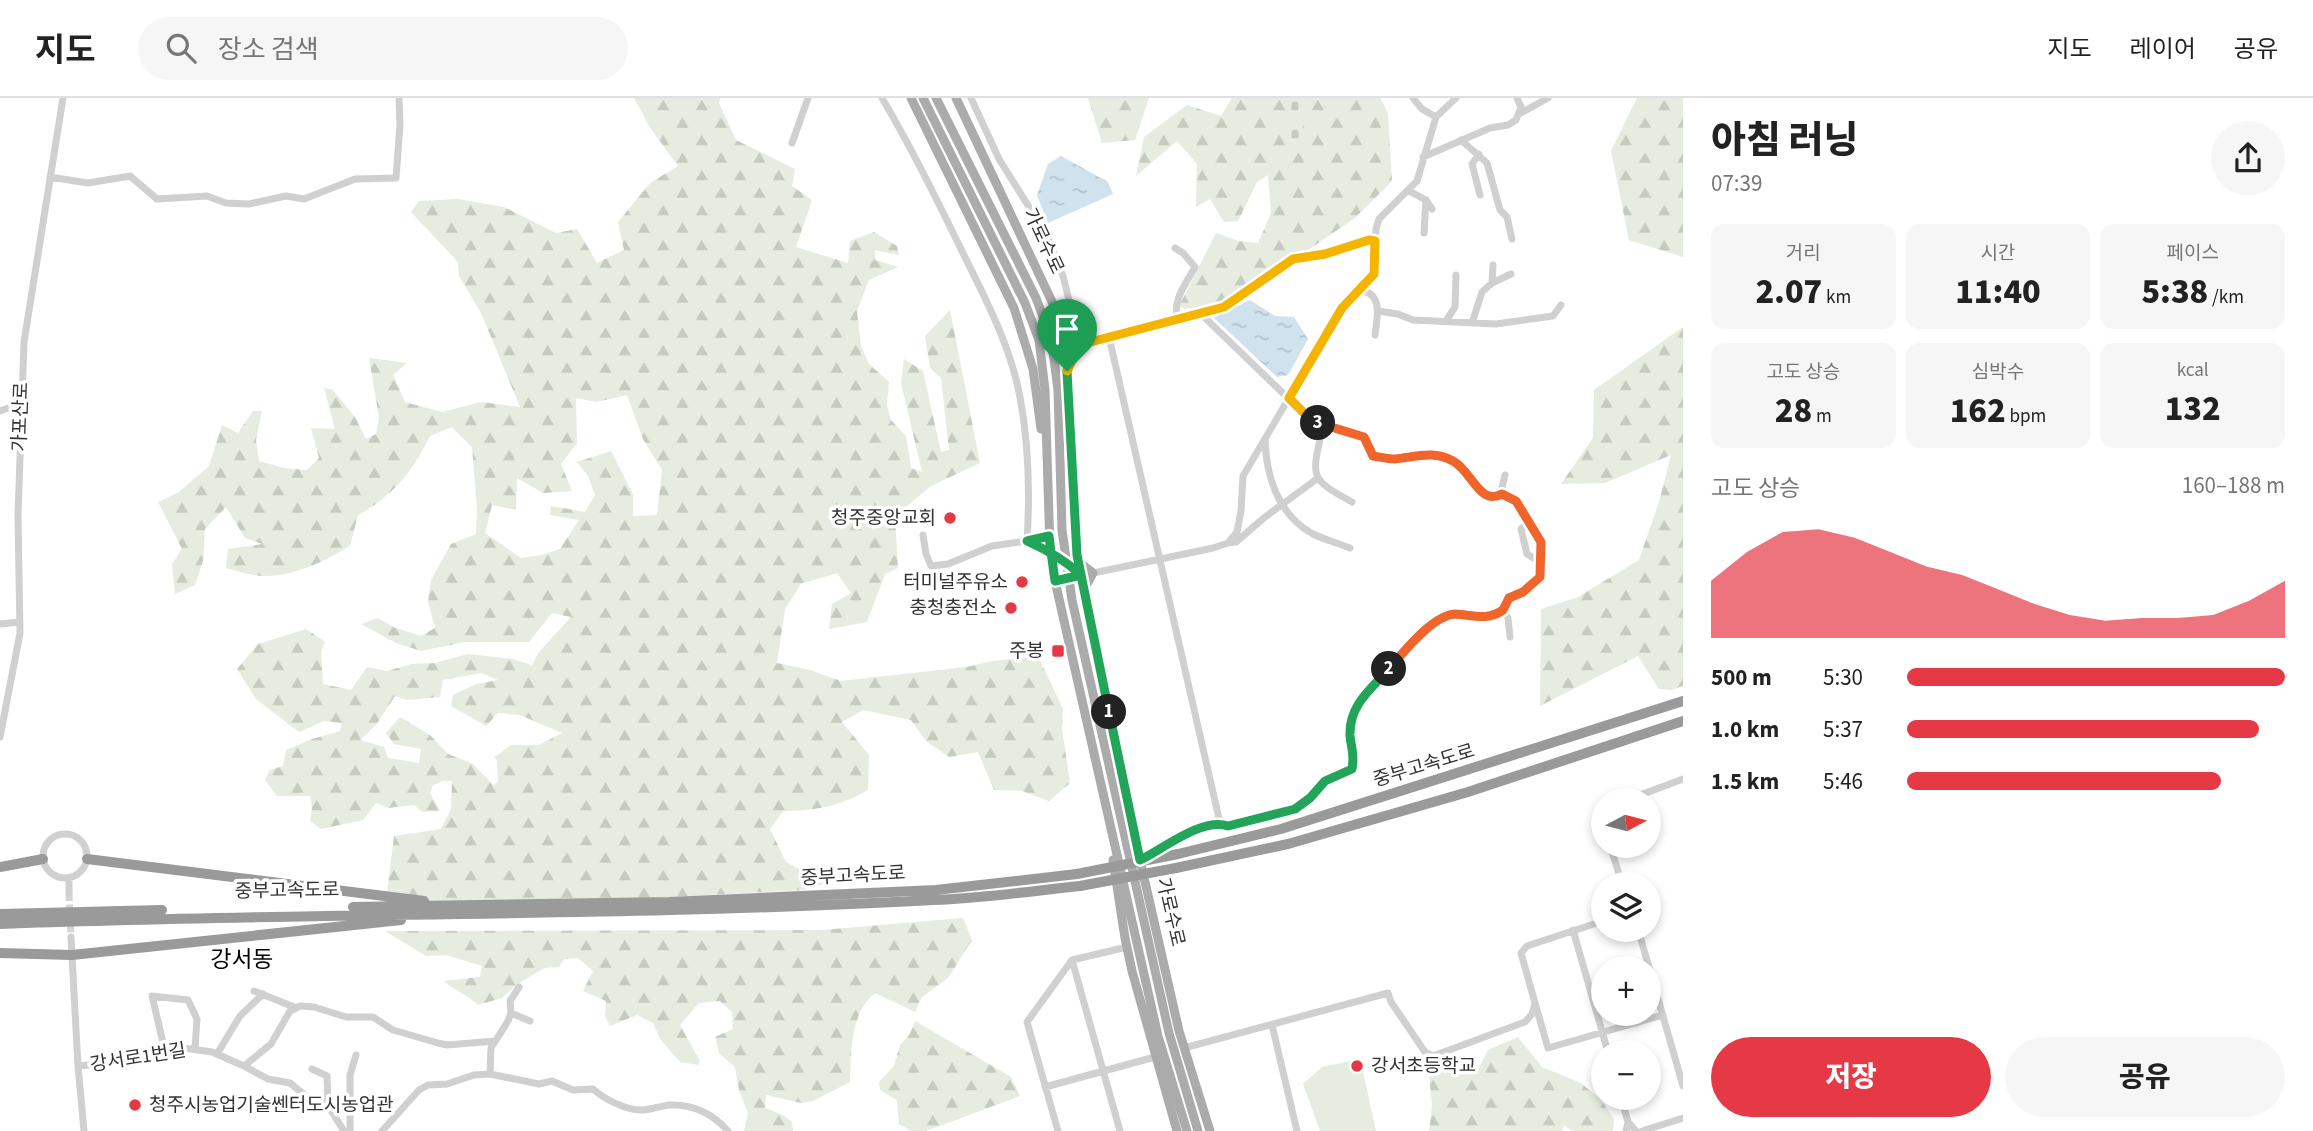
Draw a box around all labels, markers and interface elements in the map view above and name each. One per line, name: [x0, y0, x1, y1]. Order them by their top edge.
search box: [138, 17, 628, 80]
text: 지도: [35, 27, 96, 74]
icon: search: [162, 29, 200, 67]
text: 장소 검색: [218, 31, 319, 68]
text: 지도: [2047, 32, 2092, 67]
text: 레이어: [2130, 32, 2196, 67]
text: 공유: [2234, 32, 2278, 67]
text: 아침 러닝: [1711, 114, 1858, 168]
button: share: [2211, 121, 2285, 195]
text: 07:39: [1711, 167, 1762, 200]
street label: 가로수로: [1016, 204, 1070, 278]
text: 거리: [1786, 240, 1821, 267]
text: 시간: [1981, 240, 2015, 267]
text: 페이스: [2166, 240, 2219, 267]
text: 2.07: [1755, 267, 1822, 317]
text: 11:40: [1955, 267, 2041, 317]
text: 5:38: [2141, 267, 2208, 317]
text: km: [1822, 284, 1851, 311]
text: /km: [2208, 284, 2244, 311]
pin: [1037, 299, 1097, 371]
icon: arrive: [1048, 310, 1086, 348]
text: kcal: [2177, 357, 2209, 384]
text: 고도 상승: [1766, 359, 1840, 386]
text: 심박수: [1972, 359, 2024, 386]
street label: 가포산로: [6, 382, 36, 452]
text: 132: [2165, 384, 2221, 434]
text: 28: [1775, 386, 1812, 436]
text: 162: [1950, 386, 2006, 436]
text: m: [1812, 403, 1832, 430]
text: bpm: [2006, 403, 2046, 430]
pin: 3: [1300, 406, 1336, 440]
text: 3: [1312, 409, 1323, 436]
text: 160–188 m: [2182, 469, 2285, 502]
text: 고도 상승: [1711, 472, 1800, 505]
place label: 청주중앙교회: [831, 505, 936, 532]
marker: 청주중앙교회: [942, 510, 958, 526]
place label: 터미널주유소: [903, 569, 1008, 596]
marker: 터미널주유소: [1014, 574, 1030, 590]
place label: 충청충전소: [910, 595, 997, 622]
marker: 충청충전소: [1003, 600, 1019, 616]
place label: 주봉: [1009, 638, 1044, 665]
marker: 주봉: [1050, 643, 1066, 659]
pin: 2: [1372, 652, 1406, 686]
text: 2: [1383, 655, 1394, 682]
text: 500 m: [1711, 661, 1772, 694]
text: 5:30: [1823, 661, 1863, 694]
pin: 1: [1092, 694, 1126, 730]
text: 1: [1103, 698, 1114, 725]
text: 1.0 km: [1711, 713, 1779, 746]
text: 5:37: [1823, 713, 1863, 746]
street label: 중부고속도로: [1370, 738, 1478, 794]
text: 1.5 km: [1711, 765, 1779, 798]
text: 5:46: [1823, 765, 1863, 798]
north arrow: [1591, 788, 1661, 858]
map controls: [1591, 788, 1661, 1110]
street label: 중부고속도로: [800, 860, 906, 892]
button: layers: [1591, 872, 1661, 942]
street label: 가로수로: [1149, 875, 1191, 949]
street label: 중부고속도로: [234, 877, 340, 905]
district label: 강서동: [210, 943, 274, 976]
button: +: [1591, 956, 1661, 1026]
street label: 강서로1번길: [88, 1037, 188, 1079]
button: 저장: [1711, 1037, 1991, 1117]
button: 공유: [2005, 1037, 2285, 1117]
button: −: [1591, 1040, 1661, 1110]
place label: 강서초등학교: [1371, 1053, 1476, 1080]
marker: 강서초등학교: [1349, 1058, 1365, 1074]
place label: 청주시농업기술쎈터도시농업관: [149, 1092, 394, 1119]
marker: 청주시농업기술쎈터도시농업관: [127, 1097, 143, 1113]

